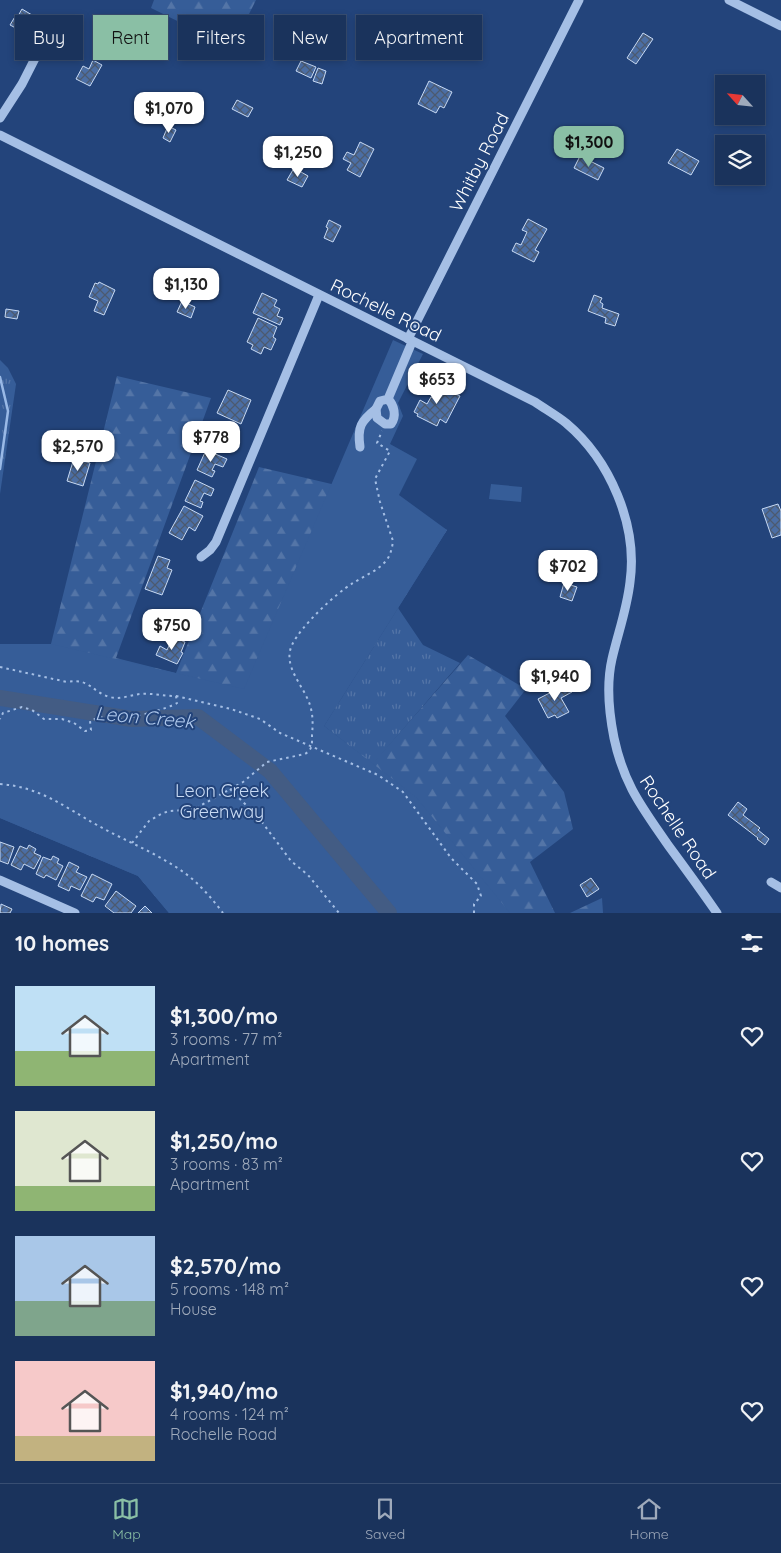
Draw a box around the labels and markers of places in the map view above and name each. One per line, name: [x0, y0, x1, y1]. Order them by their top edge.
pin: $1,070: [128, 92, 210, 134]
pin: $1,300: [548, 126, 630, 168]
pin: $1,250: [257, 136, 339, 178]
pin: $1,130: [145, 268, 227, 310]
pin: $653: [407, 362, 467, 405]
pin: $778: [181, 420, 241, 463]
pin: $2,570: [37, 430, 119, 472]
pin: $702: [538, 550, 598, 592]
pin: $750: [142, 608, 202, 651]
pin: $1,940: [514, 660, 596, 702]

